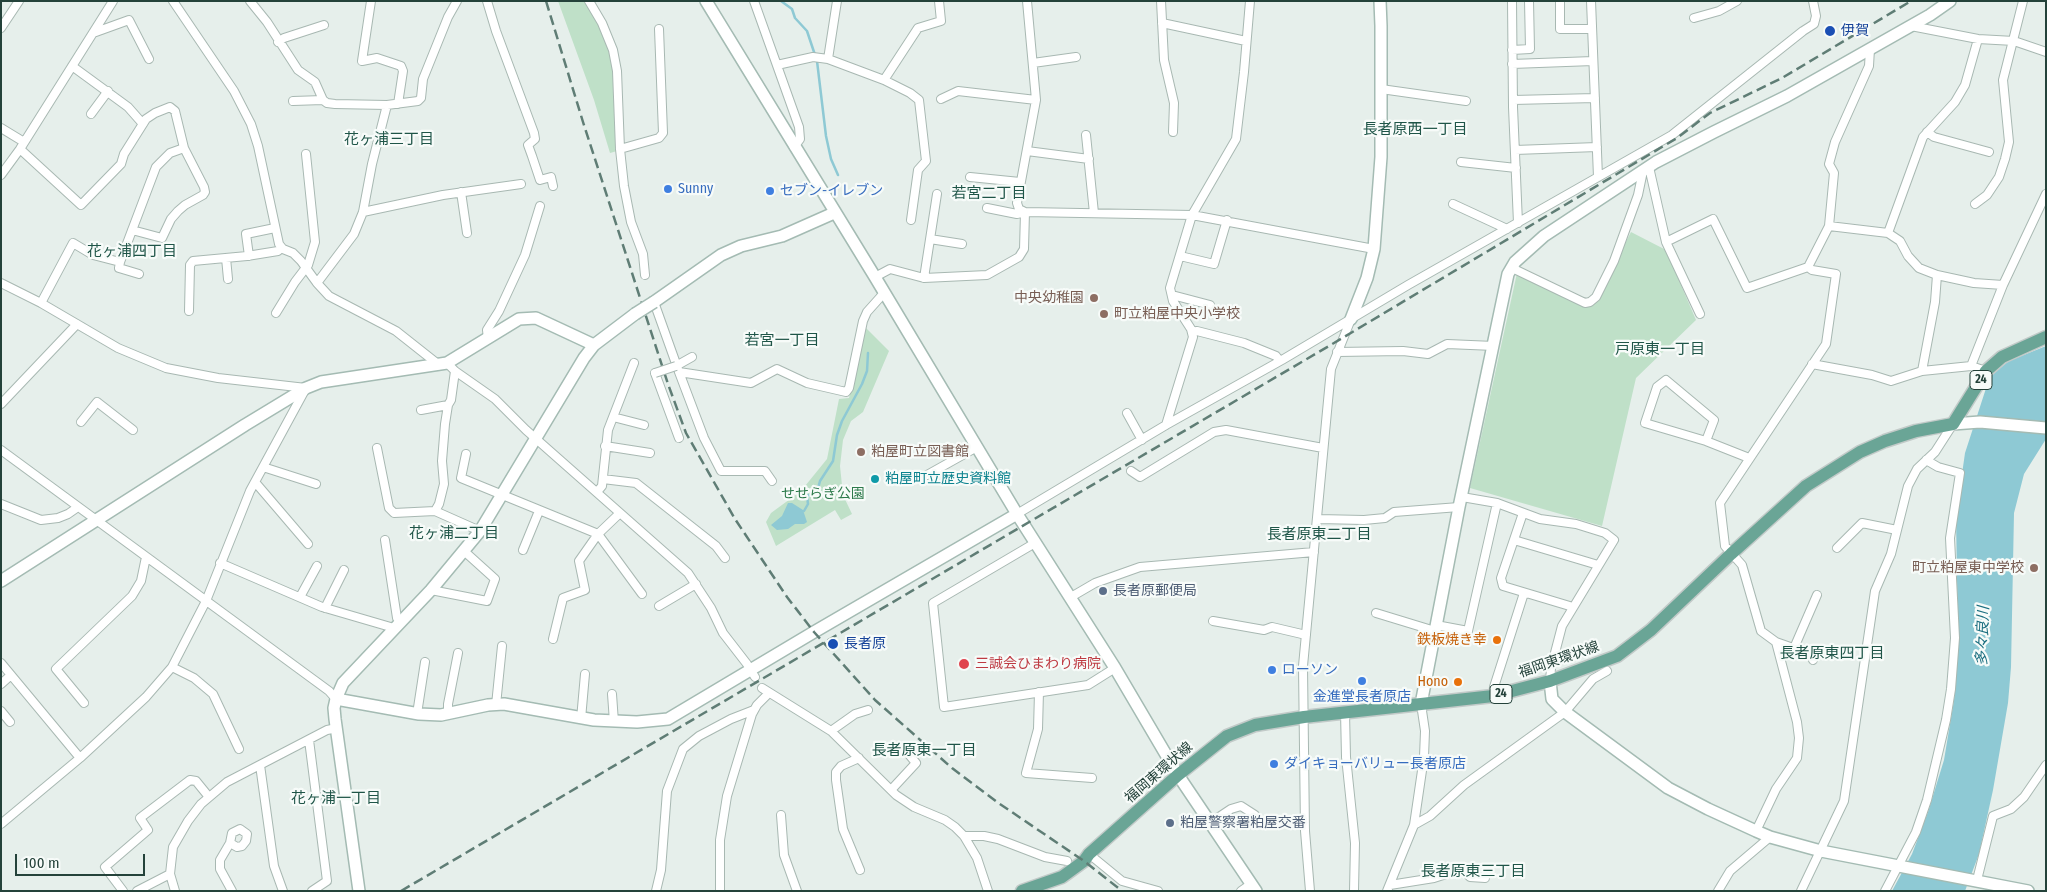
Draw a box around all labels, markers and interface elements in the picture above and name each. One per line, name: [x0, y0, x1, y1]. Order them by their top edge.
place label: 伊賀: [1841, 23, 1869, 39]
marker: 伊賀: [1823, 24, 1837, 38]
district label: 長者原西一丁目: [1363, 121, 1467, 139]
district label: 花ヶ浦三丁目: [344, 131, 434, 149]
place label: Sunny: [678, 181, 713, 197]
marker: Sunny: [662, 183, 674, 195]
place label: セブン-イレブン: [780, 183, 883, 199]
marker: セブン-イレブン: [764, 185, 776, 197]
district label: 若宮二丁目: [952, 185, 1026, 203]
district label: 花ヶ浦四丁目: [87, 243, 177, 261]
place label: 中央幼稚園: [1014, 290, 1084, 306]
marker: 中央幼稚園: [1088, 292, 1100, 304]
place label: 町立粕屋中央小学校: [1114, 306, 1240, 322]
marker: 町立粕屋中央小学校: [1098, 308, 1110, 320]
district label: 若宮一丁目: [745, 332, 819, 350]
district label: 戸原東一丁目: [1615, 341, 1705, 359]
road number: 24: [1970, 370, 1992, 390]
place label: 粕屋町立図書館: [871, 444, 969, 460]
marker: 粕屋町立図書館: [855, 446, 867, 458]
place label: 粕屋町立歴史資料館: [885, 471, 1011, 487]
marker: 粕屋町立歴史資料館: [869, 473, 881, 485]
park label: せせらぎ公園: [781, 486, 865, 502]
district label: 花ヶ浦二丁目: [409, 525, 499, 543]
district label: 長者原東二丁目: [1267, 526, 1371, 544]
place label: 町立粕屋東中学校: [1912, 560, 2024, 576]
marker: 町立粕屋東中学校: [2028, 562, 2040, 574]
place label: 長者原郵便局: [1113, 583, 1197, 599]
marker: 長者原郵便局: [1097, 585, 1109, 597]
water label: 多々良川: [1973, 606, 1993, 666]
place label: 鉄板焼き幸: [1417, 632, 1487, 648]
marker: 鉄板焼き幸: [1491, 634, 1503, 646]
place label: 長者原: [844, 636, 886, 652]
marker: 長者原: [826, 637, 840, 651]
street label: 福岡東環状線: [1517, 638, 1601, 682]
district label: 長者原東四丁目: [1780, 645, 1884, 663]
place label: 三誠会ひまわり病院: [975, 656, 1101, 672]
marker: 三誠会ひまわり病院: [957, 657, 971, 671]
place label: ローソン: [1282, 662, 1338, 678]
marker: ローソン: [1266, 664, 1278, 676]
place label: Hono: [1417, 674, 1448, 690]
marker: 金進堂長者原店: [1356, 675, 1368, 687]
marker: Hono: [1452, 676, 1464, 688]
road number: 24: [1490, 684, 1512, 704]
place label: 金進堂長者原店: [1313, 689, 1411, 705]
street label: 福岡東環状線: [1122, 739, 1196, 807]
district label: 長者原東一丁目: [872, 742, 976, 760]
place label: ダイキョーバリュー長者原店: [1284, 756, 1466, 772]
marker: ダイキョーバリュー長者原店: [1268, 758, 1280, 770]
district label: 花ヶ浦一丁目: [291, 790, 381, 808]
place label: 粕屋警察署粕屋交番: [1180, 815, 1306, 831]
marker: 粕屋警察署粕屋交番: [1164, 817, 1176, 829]
scale bar: [18, 844, 148, 876]
text: 100 m: [23, 854, 60, 872]
district label: 長者原東三丁目: [1421, 863, 1525, 881]

